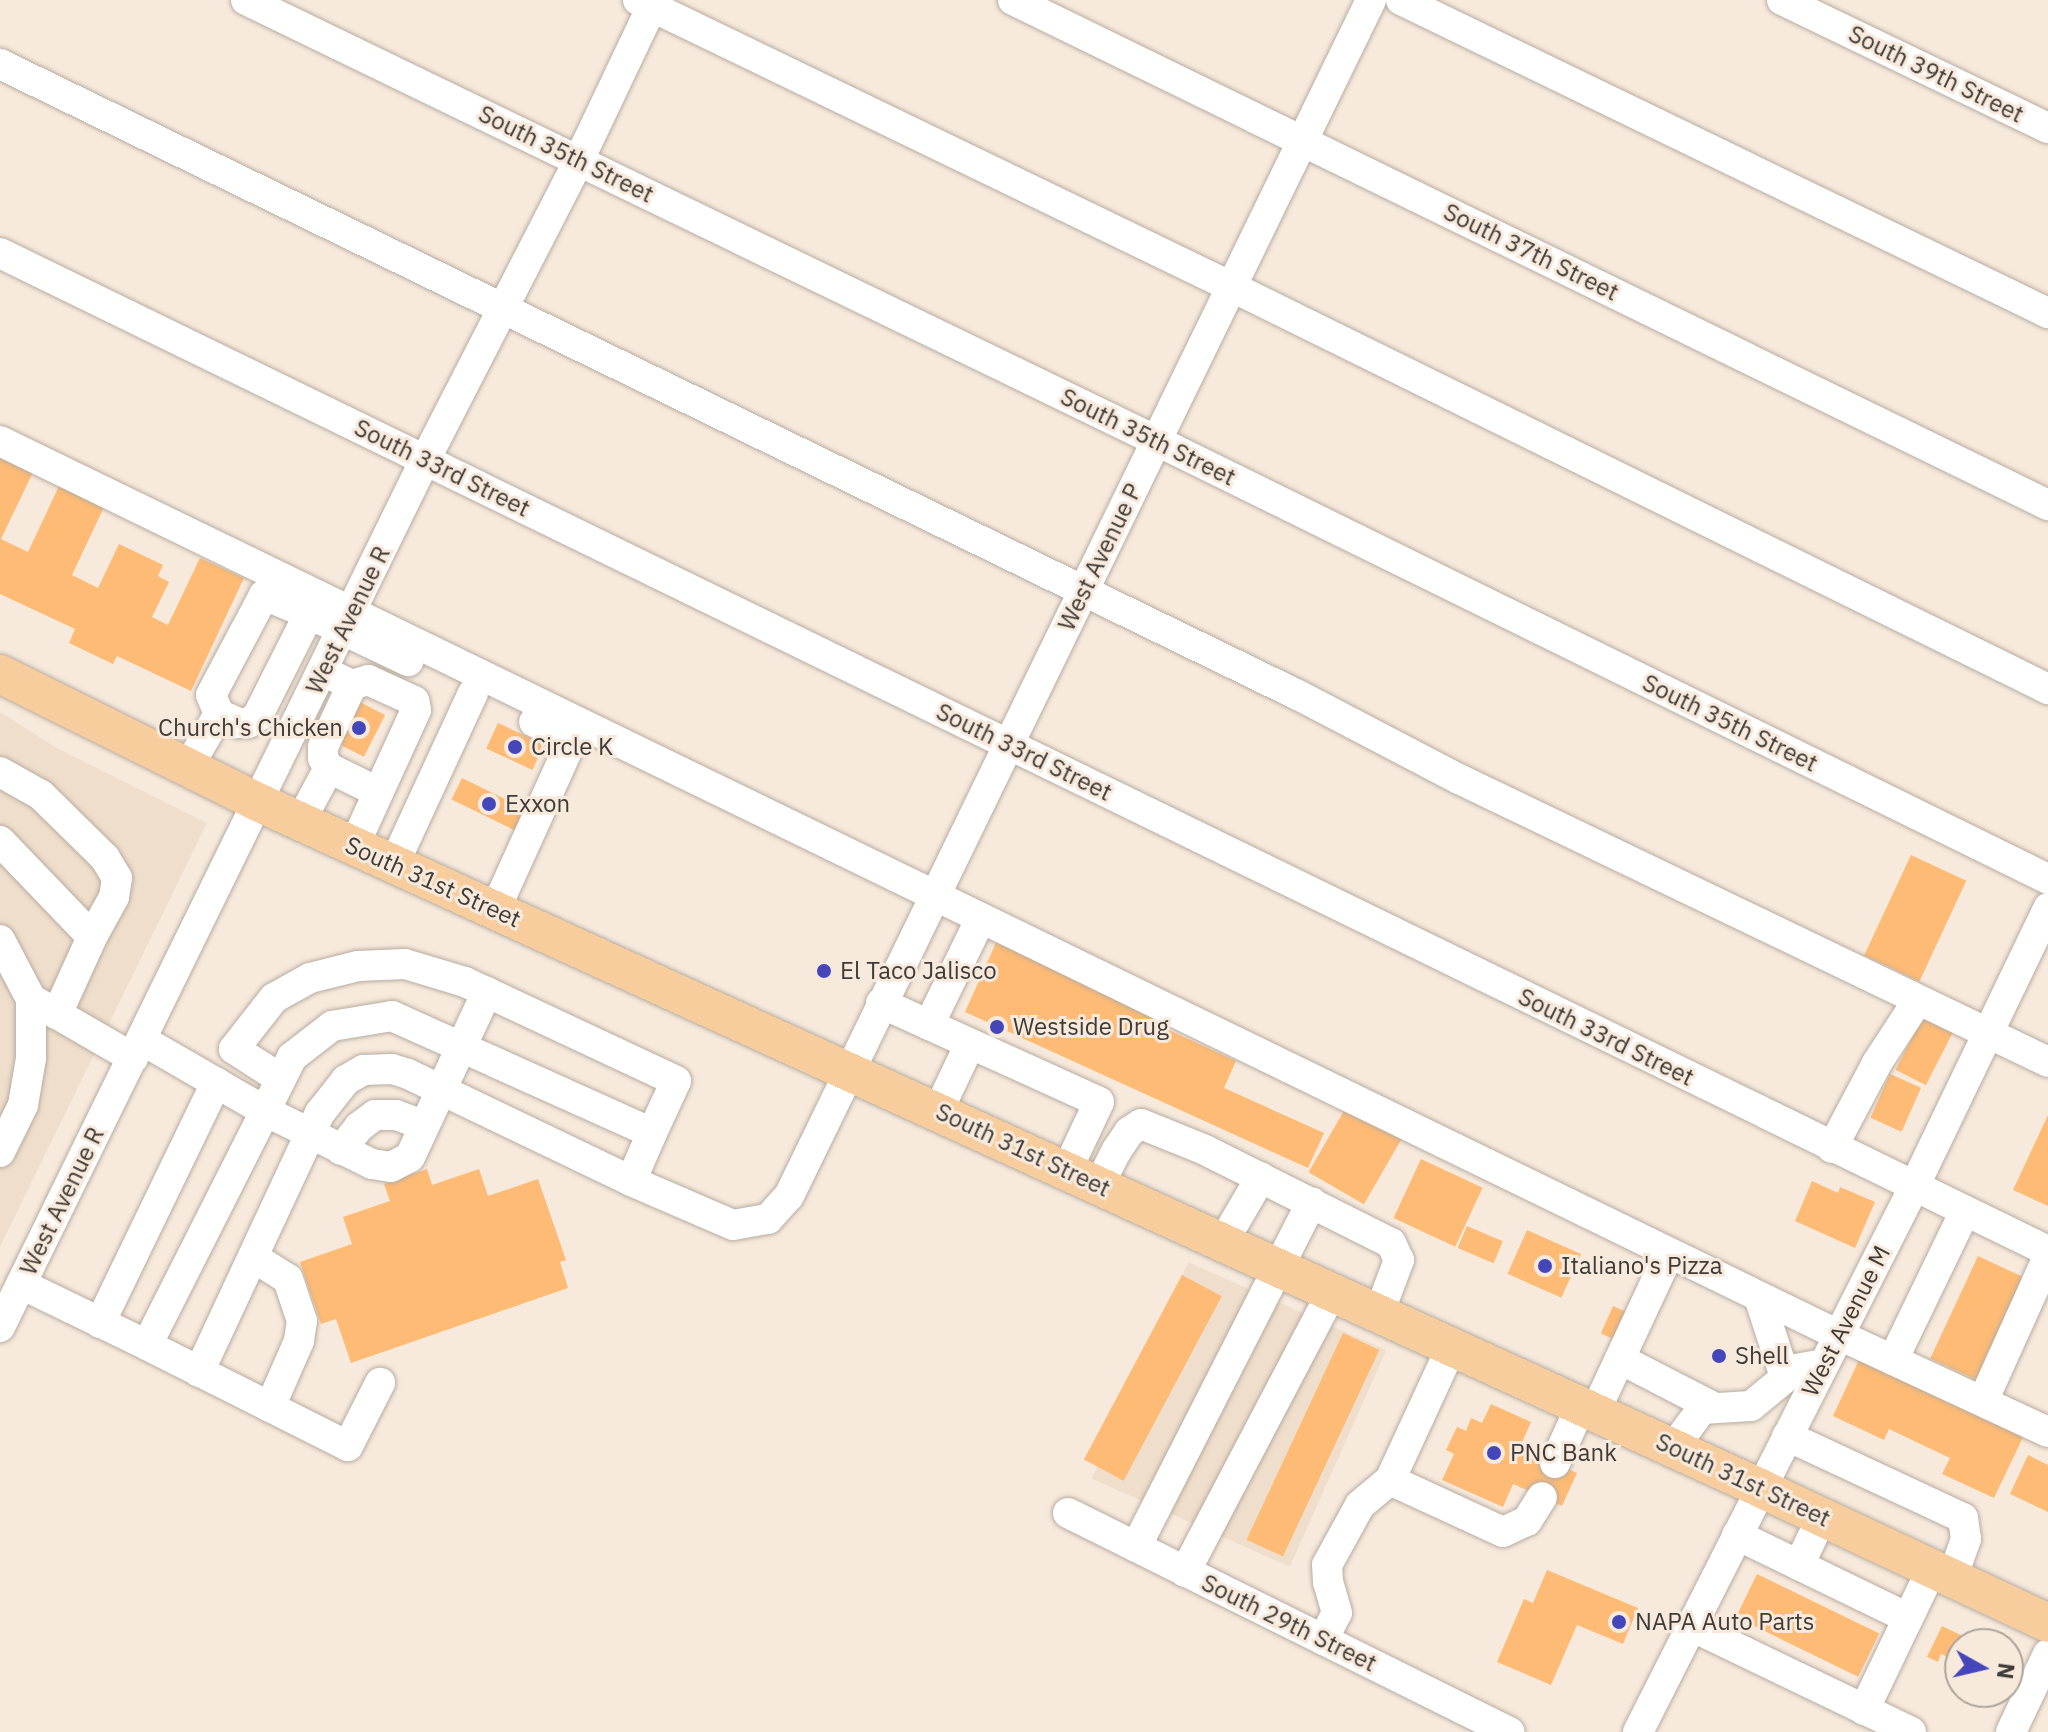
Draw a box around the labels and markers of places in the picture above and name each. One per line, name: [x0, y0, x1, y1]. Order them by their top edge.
place label: Church's Chicken: [158, 714, 343, 742]
marker: Church's Chicken: [350, 719, 368, 737]
place label: Circle K: [531, 733, 613, 761]
marker: Circle K: [506, 738, 524, 756]
place label: Exxon: [505, 790, 570, 818]
marker: Exxon: [480, 795, 498, 813]
place label: El Taco Jalisco: [840, 957, 997, 985]
marker: El Taco Jalisco: [815, 962, 833, 980]
place label: Westside Drug: [1013, 1013, 1169, 1041]
marker: Westside Drug: [988, 1018, 1006, 1036]
place label: Italiano's Pizza: [1561, 1252, 1723, 1280]
marker: Italiano's Pizza: [1536, 1257, 1554, 1275]
place label: Shell: [1735, 1342, 1789, 1370]
marker: Shell: [1710, 1347, 1728, 1365]
place label: PNC Bank: [1510, 1439, 1617, 1467]
marker: PNC Bank: [1485, 1444, 1503, 1462]
place label: NAPA Auto Parts: [1635, 1608, 1814, 1636]
marker: NAPA Auto Parts: [1610, 1613, 1628, 1631]

